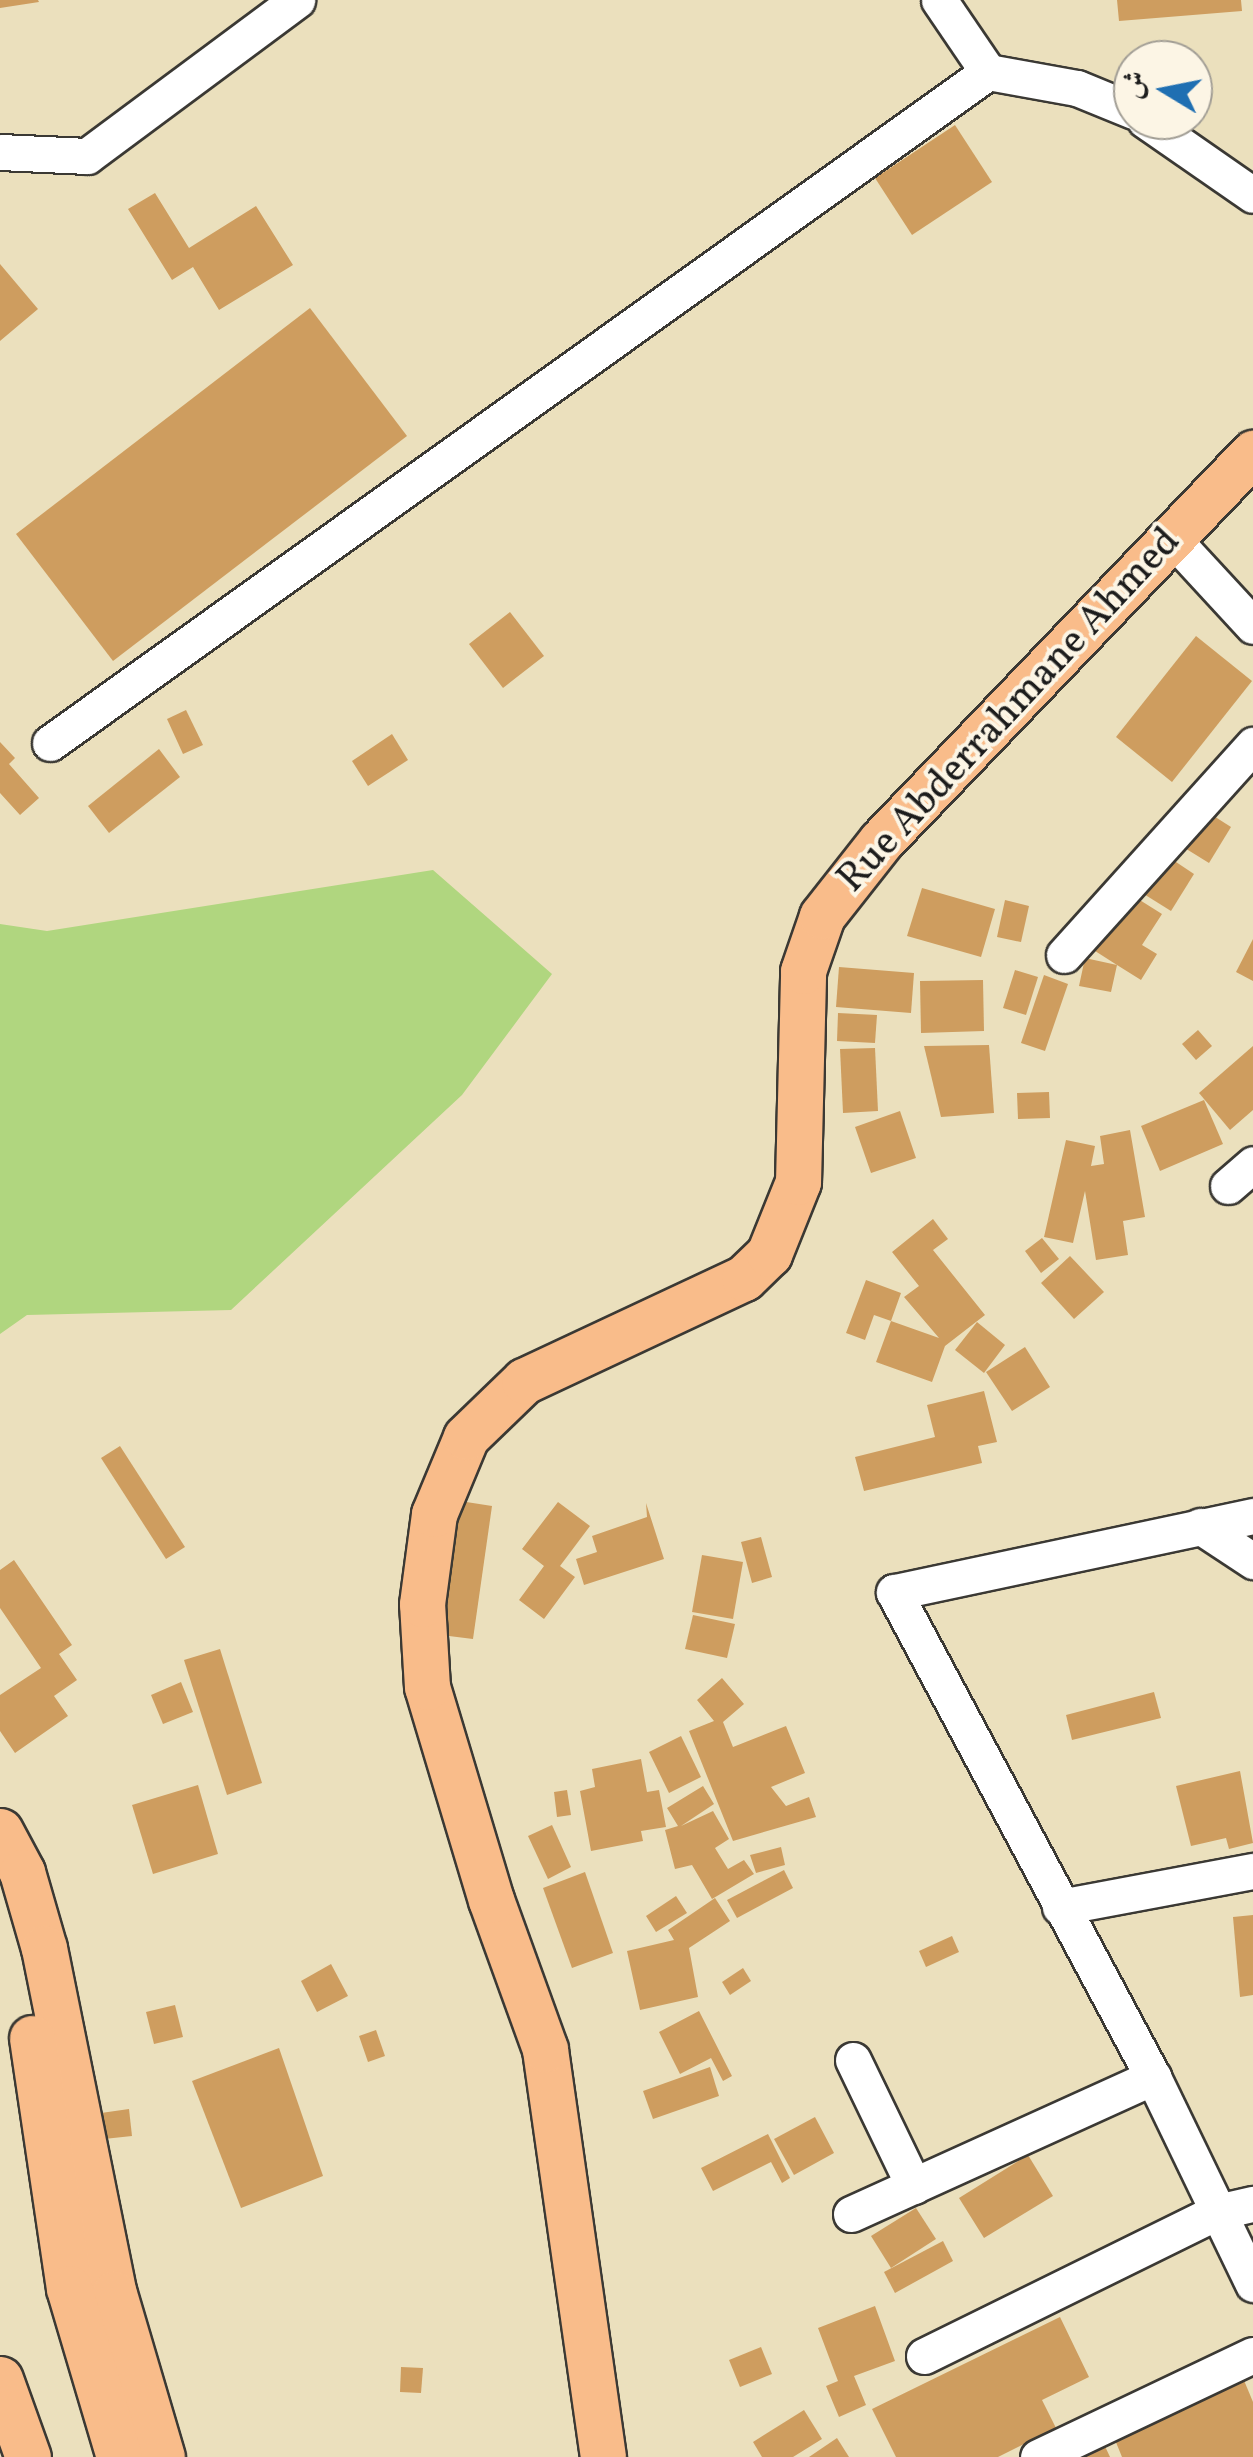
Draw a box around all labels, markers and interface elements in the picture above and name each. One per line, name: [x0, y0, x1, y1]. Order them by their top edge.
north arrow: [1113, 40, 1213, 140]
text: ش: [1113, 68, 1157, 102]
street label: Rue Abderrahmane Ahmed: [828, 519, 1192, 903]

